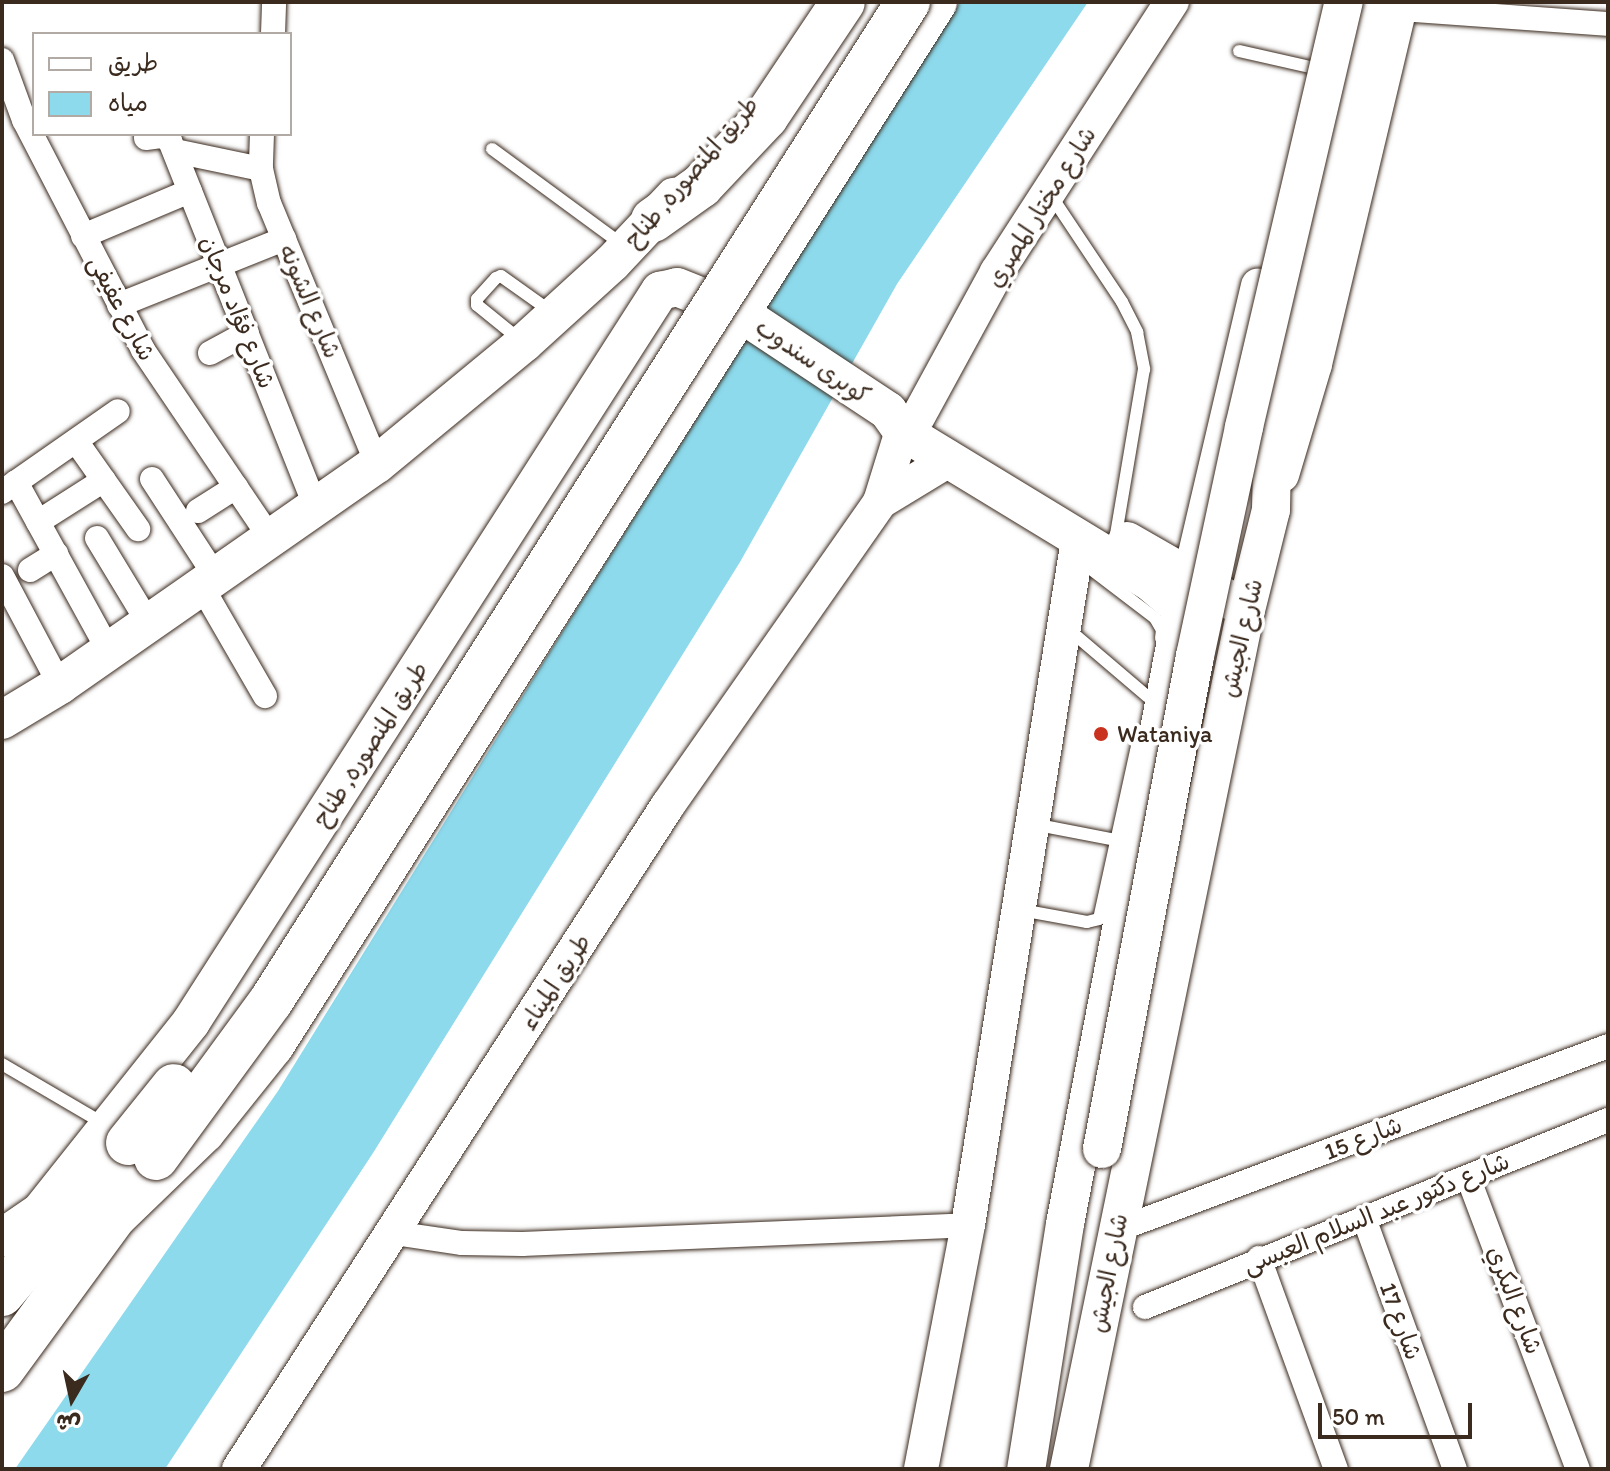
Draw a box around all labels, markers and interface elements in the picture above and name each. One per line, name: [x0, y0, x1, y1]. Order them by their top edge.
legend: [32, 32, 292, 136]
text: طريق: [108, 48, 158, 77]
text: مياه: [108, 88, 148, 117]
street label: طريق المنصوره, طناح: [618, 91, 764, 253]
street label: شارع مختار المصري: [980, 121, 1102, 293]
street label: شارع فؤاد مرجان: [194, 231, 282, 393]
street label: شارع الشونه: [273, 240, 347, 362]
street label: شارع عفيفى: [82, 250, 162, 366]
street label: كوبرى سندوب: [750, 312, 876, 410]
street label: شارع الجيش: [1213, 576, 1269, 700]
street label: طريق المنصوره, طناح: [306, 656, 434, 832]
place label: Wataniya: [1117, 720, 1213, 748]
marker: Wataniya: [1092, 725, 1110, 743]
street label: طريق الميناء: [513, 929, 597, 1035]
street label: شارع 15: [1320, 1110, 1406, 1166]
street label: شارع دكتور عبد السلام العبسى: [1238, 1146, 1514, 1280]
street label: شارع الجيش: [1082, 1211, 1134, 1335]
street label: شارع البكري: [1481, 1242, 1549, 1358]
street label: شارع 17: [1374, 1278, 1428, 1364]
north arrow: [32, 1359, 112, 1439]
scale bar: [1322, 1387, 1476, 1437]
text: 50 m: [1332, 1402, 1385, 1431]
text: ش: [54, 1408, 82, 1438]

